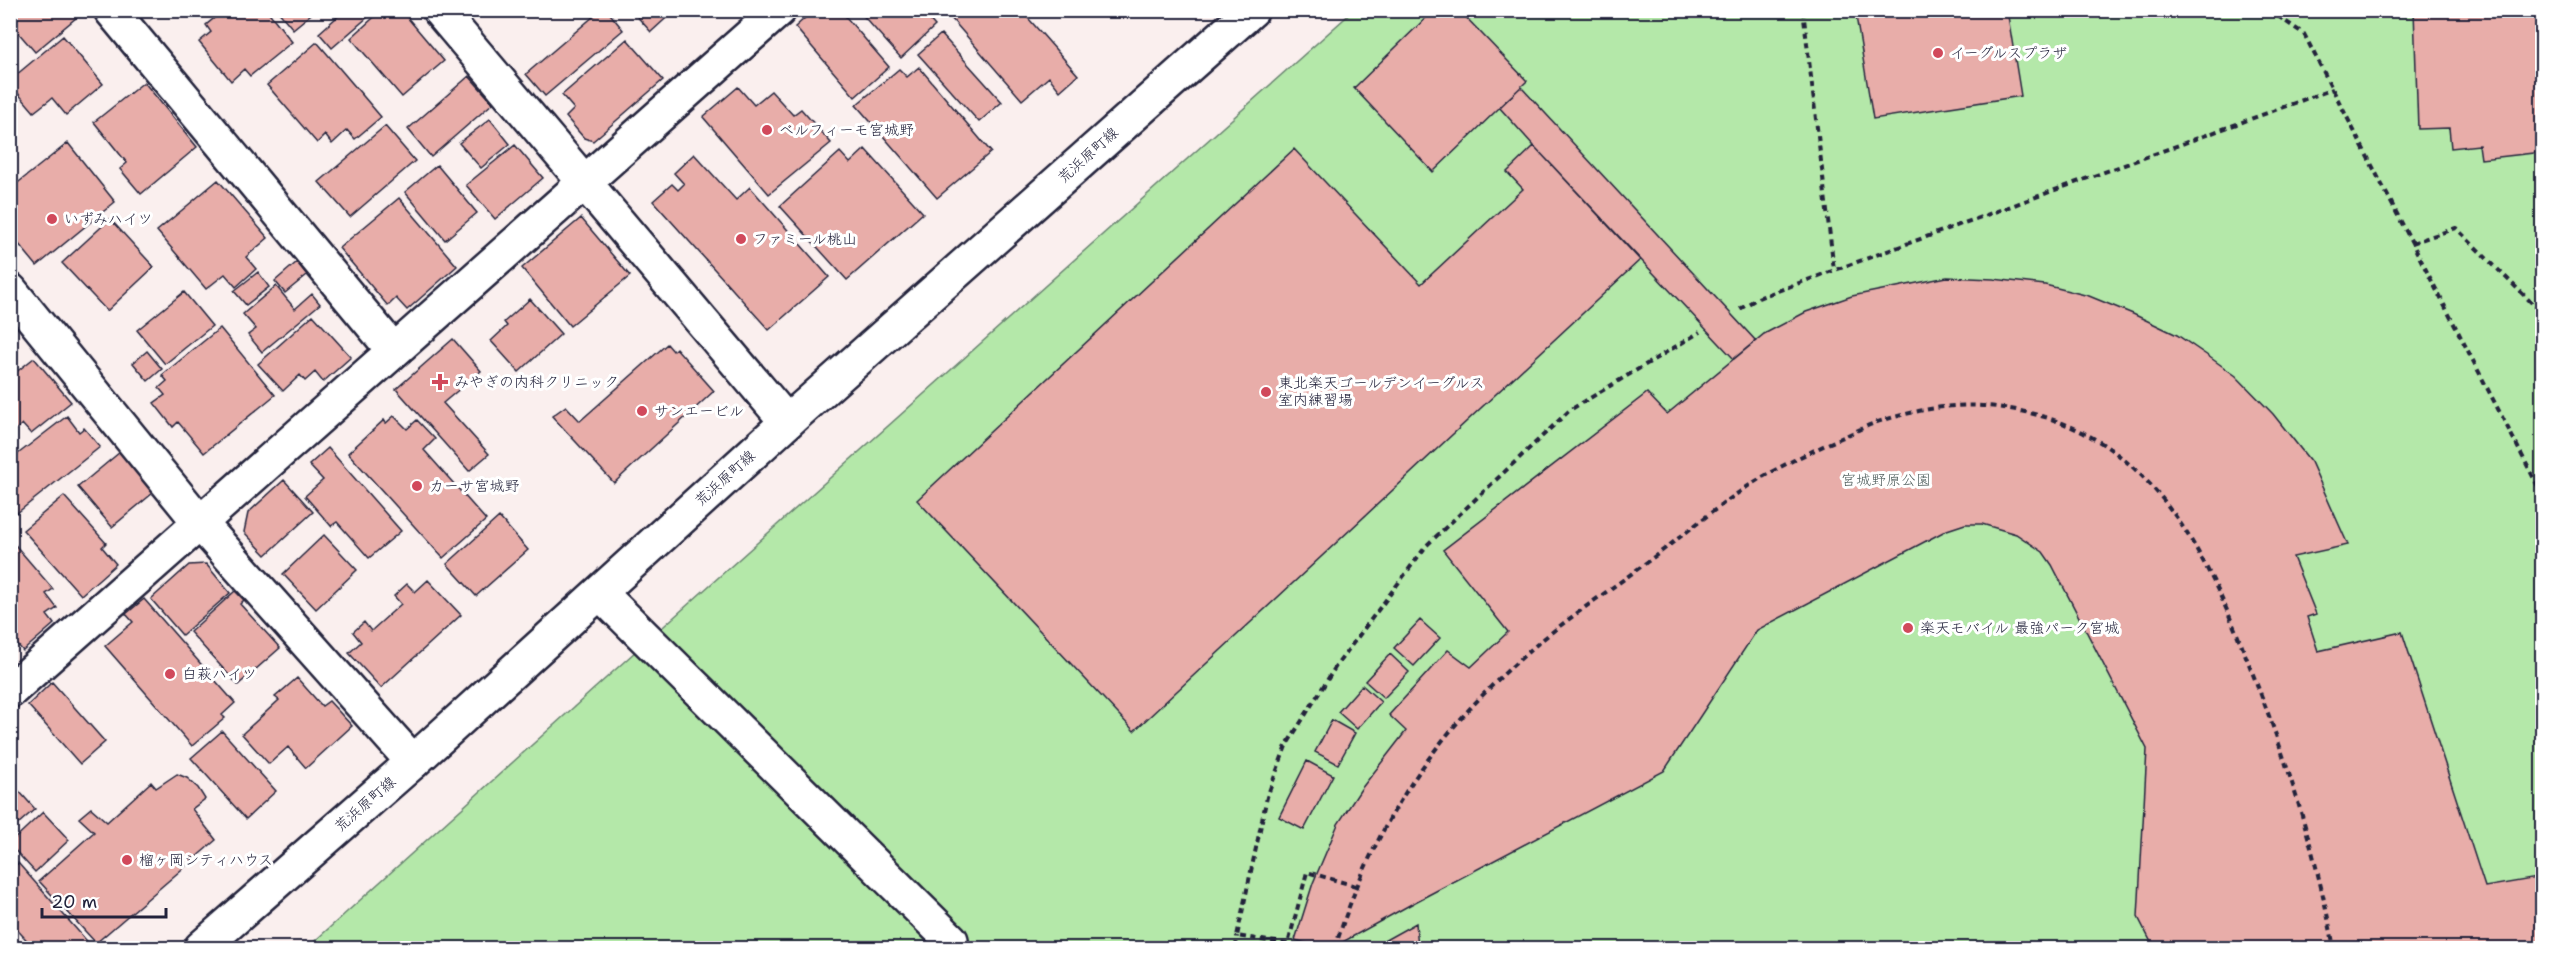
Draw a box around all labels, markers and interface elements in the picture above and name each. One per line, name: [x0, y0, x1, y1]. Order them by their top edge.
place label: イーグルスプラザ: [1950, 43, 2067, 63]
marker: イーグルスプラザ: [1931, 46, 1945, 60]
place label: ベルフィーモ宮城野: [779, 120, 914, 140]
street label: 荒浜原町線: [1053, 122, 1123, 188]
marker: ベルフィーモ宮城野: [760, 123, 774, 137]
place label: いずみハイツ: [64, 209, 153, 229]
marker: いずみハイツ: [45, 212, 59, 226]
place label: ファミール桃山: [753, 229, 857, 249]
marker: ファミール桃山: [734, 232, 748, 246]
place label: みやぎの内科クリニック: [454, 372, 619, 392]
marker: みやぎの内科クリニック: [431, 373, 449, 391]
place label: 東北楽天ゴールデンイーグルス 室内練習場: [1278, 373, 1484, 410]
marker: 東北楽天ゴールデンイーグルス 室内練習場: [1259, 385, 1273, 399]
place label: サンエービル: [654, 401, 744, 421]
marker: サンエービル: [635, 404, 649, 418]
street label: 荒浜原町線: [690, 445, 760, 511]
park label: 宮城野原公園: [1841, 470, 1931, 490]
place label: カーサ宮城野: [429, 476, 520, 496]
marker: カーサ宮城野: [410, 479, 424, 493]
place label: 楽天モバイル 最強パーク宮城: [1920, 618, 2119, 638]
marker: 楽天モバイル 最強パーク宮城: [1901, 621, 1915, 635]
place label: 白萩ハイツ: [182, 664, 257, 684]
marker: 白萩ハイツ: [163, 667, 177, 681]
street label: 荒浜原町線: [330, 772, 400, 836]
place label: 榴ヶ岡シティハウス: [139, 850, 273, 870]
marker: 榴ヶ岡シティハウス: [120, 853, 134, 867]
scale bar: [42, 881, 166, 919]
text: 20 m: [51, 890, 97, 914]

